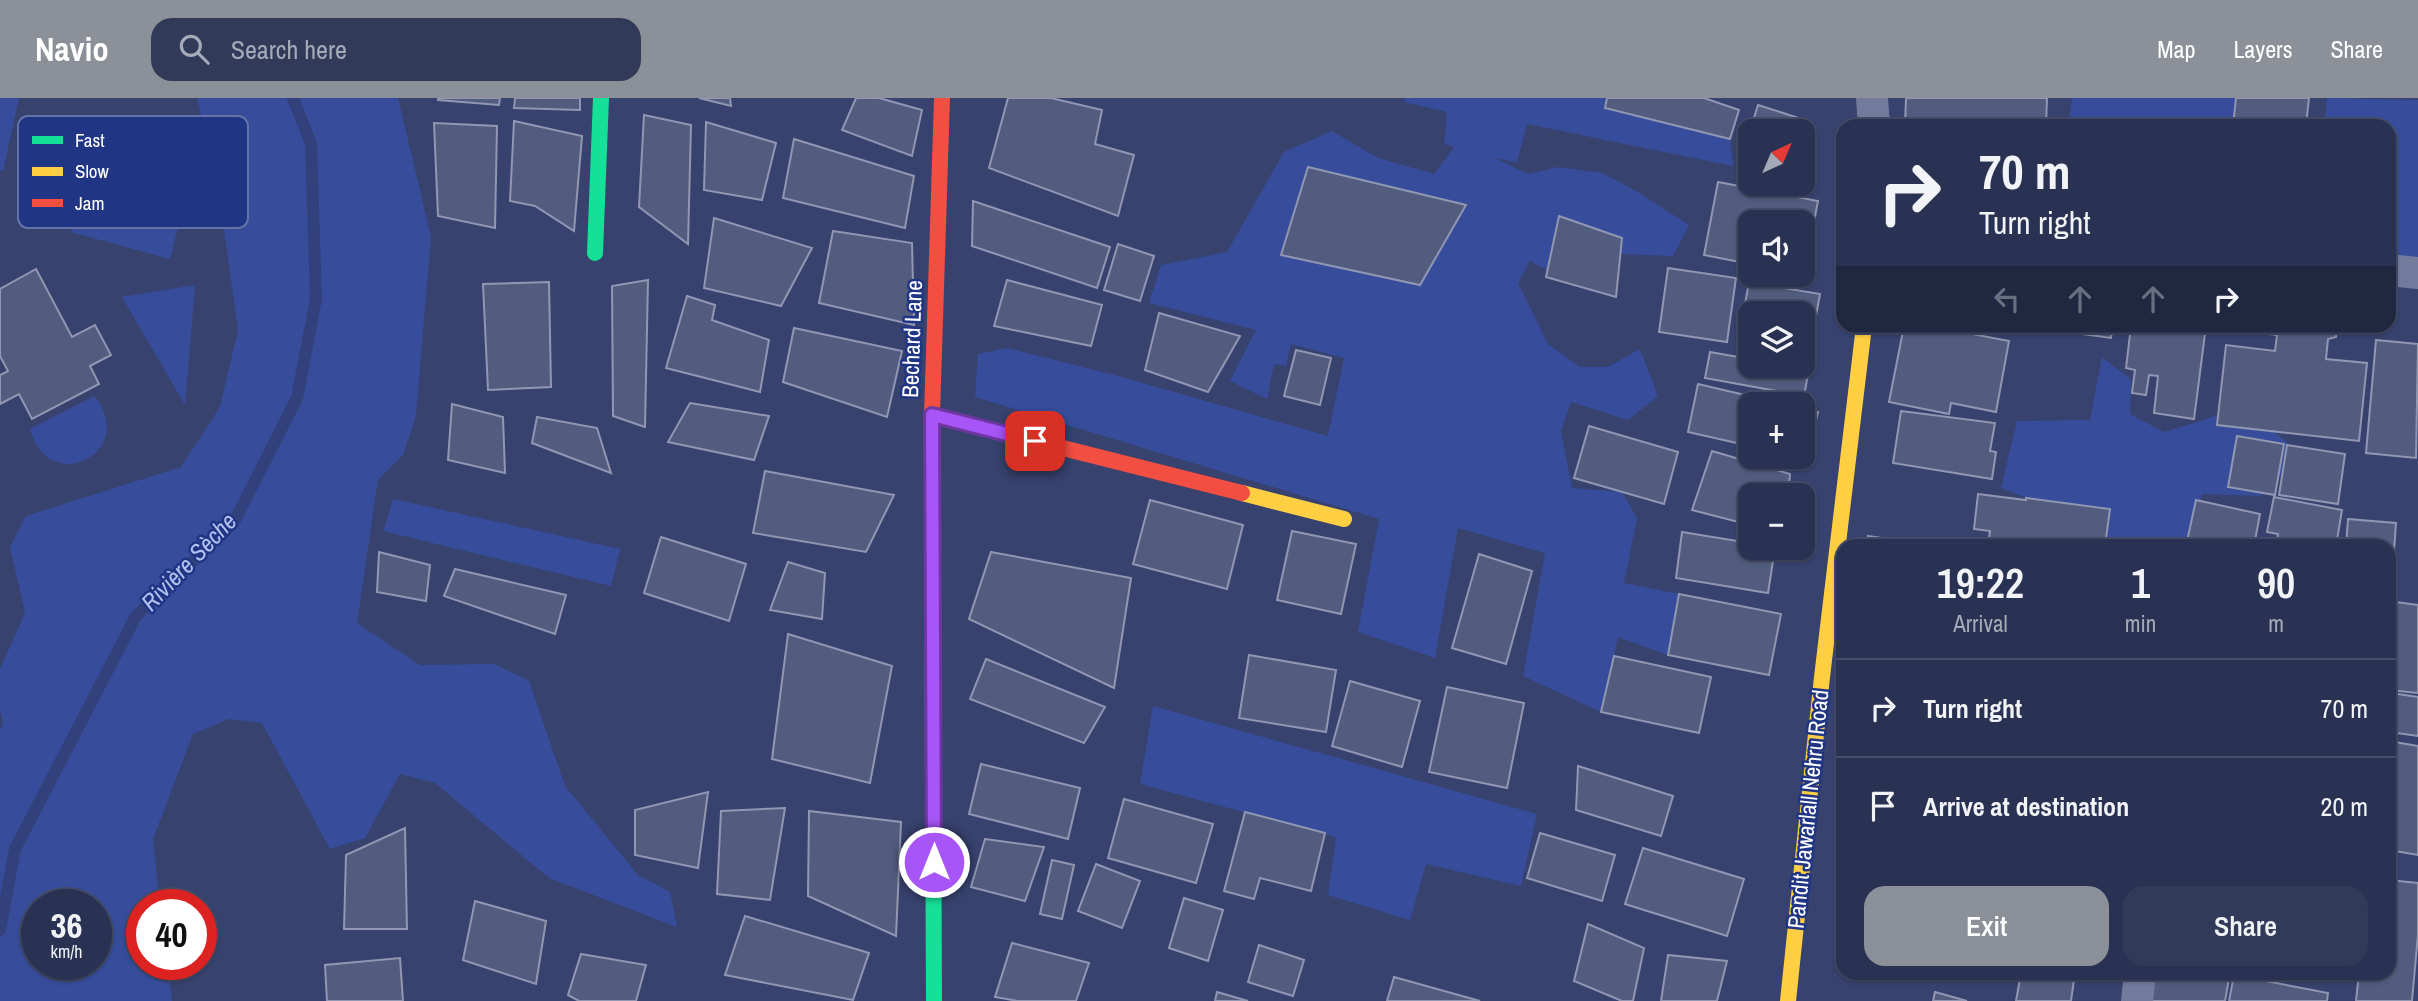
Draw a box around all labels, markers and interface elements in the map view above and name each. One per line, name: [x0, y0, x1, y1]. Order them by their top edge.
search box: [151, 18, 641, 81]
text: Navio: [35, 27, 109, 71]
icon: search: [175, 30, 213, 68]
text: Search here: [231, 32, 347, 67]
text: Map: [2157, 33, 2195, 65]
text: Layers: [2233, 33, 2292, 65]
text: Share: [2330, 33, 2383, 65]
legend: [18, 116, 248, 228]
north arrow: [1738, 119, 1815, 196]
map controls: [1738, 119, 1815, 560]
text: Fast: [75, 127, 105, 153]
text: 70 m: [1979, 138, 2071, 204]
icon: right: [1864, 147, 1955, 238]
text: Slow: [75, 158, 110, 184]
text: Jam: [75, 190, 104, 216]
text: Turn right: [1979, 201, 2091, 244]
button: sound: [1738, 210, 1815, 287]
street label: Bechard Lane: [894, 280, 929, 398]
icon: left: [1988, 280, 2026, 318]
icon: ahead: [2061, 280, 2099, 318]
icon: ahead: [2134, 280, 2172, 318]
icon: right: [2207, 280, 2245, 318]
button: layers: [1738, 301, 1815, 378]
button: +: [1738, 392, 1815, 469]
pin: [1005, 411, 1065, 471]
icon: arrive: [1016, 422, 1054, 460]
button: −: [1738, 483, 1815, 560]
water label: Rivière Sèche: [133, 505, 243, 617]
text: 19:22: [1937, 555, 2024, 611]
text: 1: [2131, 555, 2150, 611]
text: 90: [2257, 555, 2295, 611]
text: Arrival: [1953, 608, 2008, 639]
text: min: [2125, 608, 2156, 639]
text: m: [2268, 608, 2284, 639]
street label: Pandit Jawarlall Nehru Road: [1780, 688, 1835, 930]
icon: right: [1864, 689, 1902, 727]
text: Turn right: [1923, 691, 2022, 726]
text: 70 m: [2321, 691, 2368, 726]
icon: arrive: [1864, 787, 1902, 825]
text: Arrive at destination: [1923, 789, 2129, 824]
text: 20 m: [2321, 789, 2368, 824]
position arrow: [897, 825, 971, 899]
button: Exit: [1864, 886, 2109, 966]
button: Share: [2123, 886, 2368, 966]
speed limit sign: 40: [126, 889, 217, 980]
text: 36: [51, 902, 82, 949]
text: km/h: [51, 939, 83, 964]

